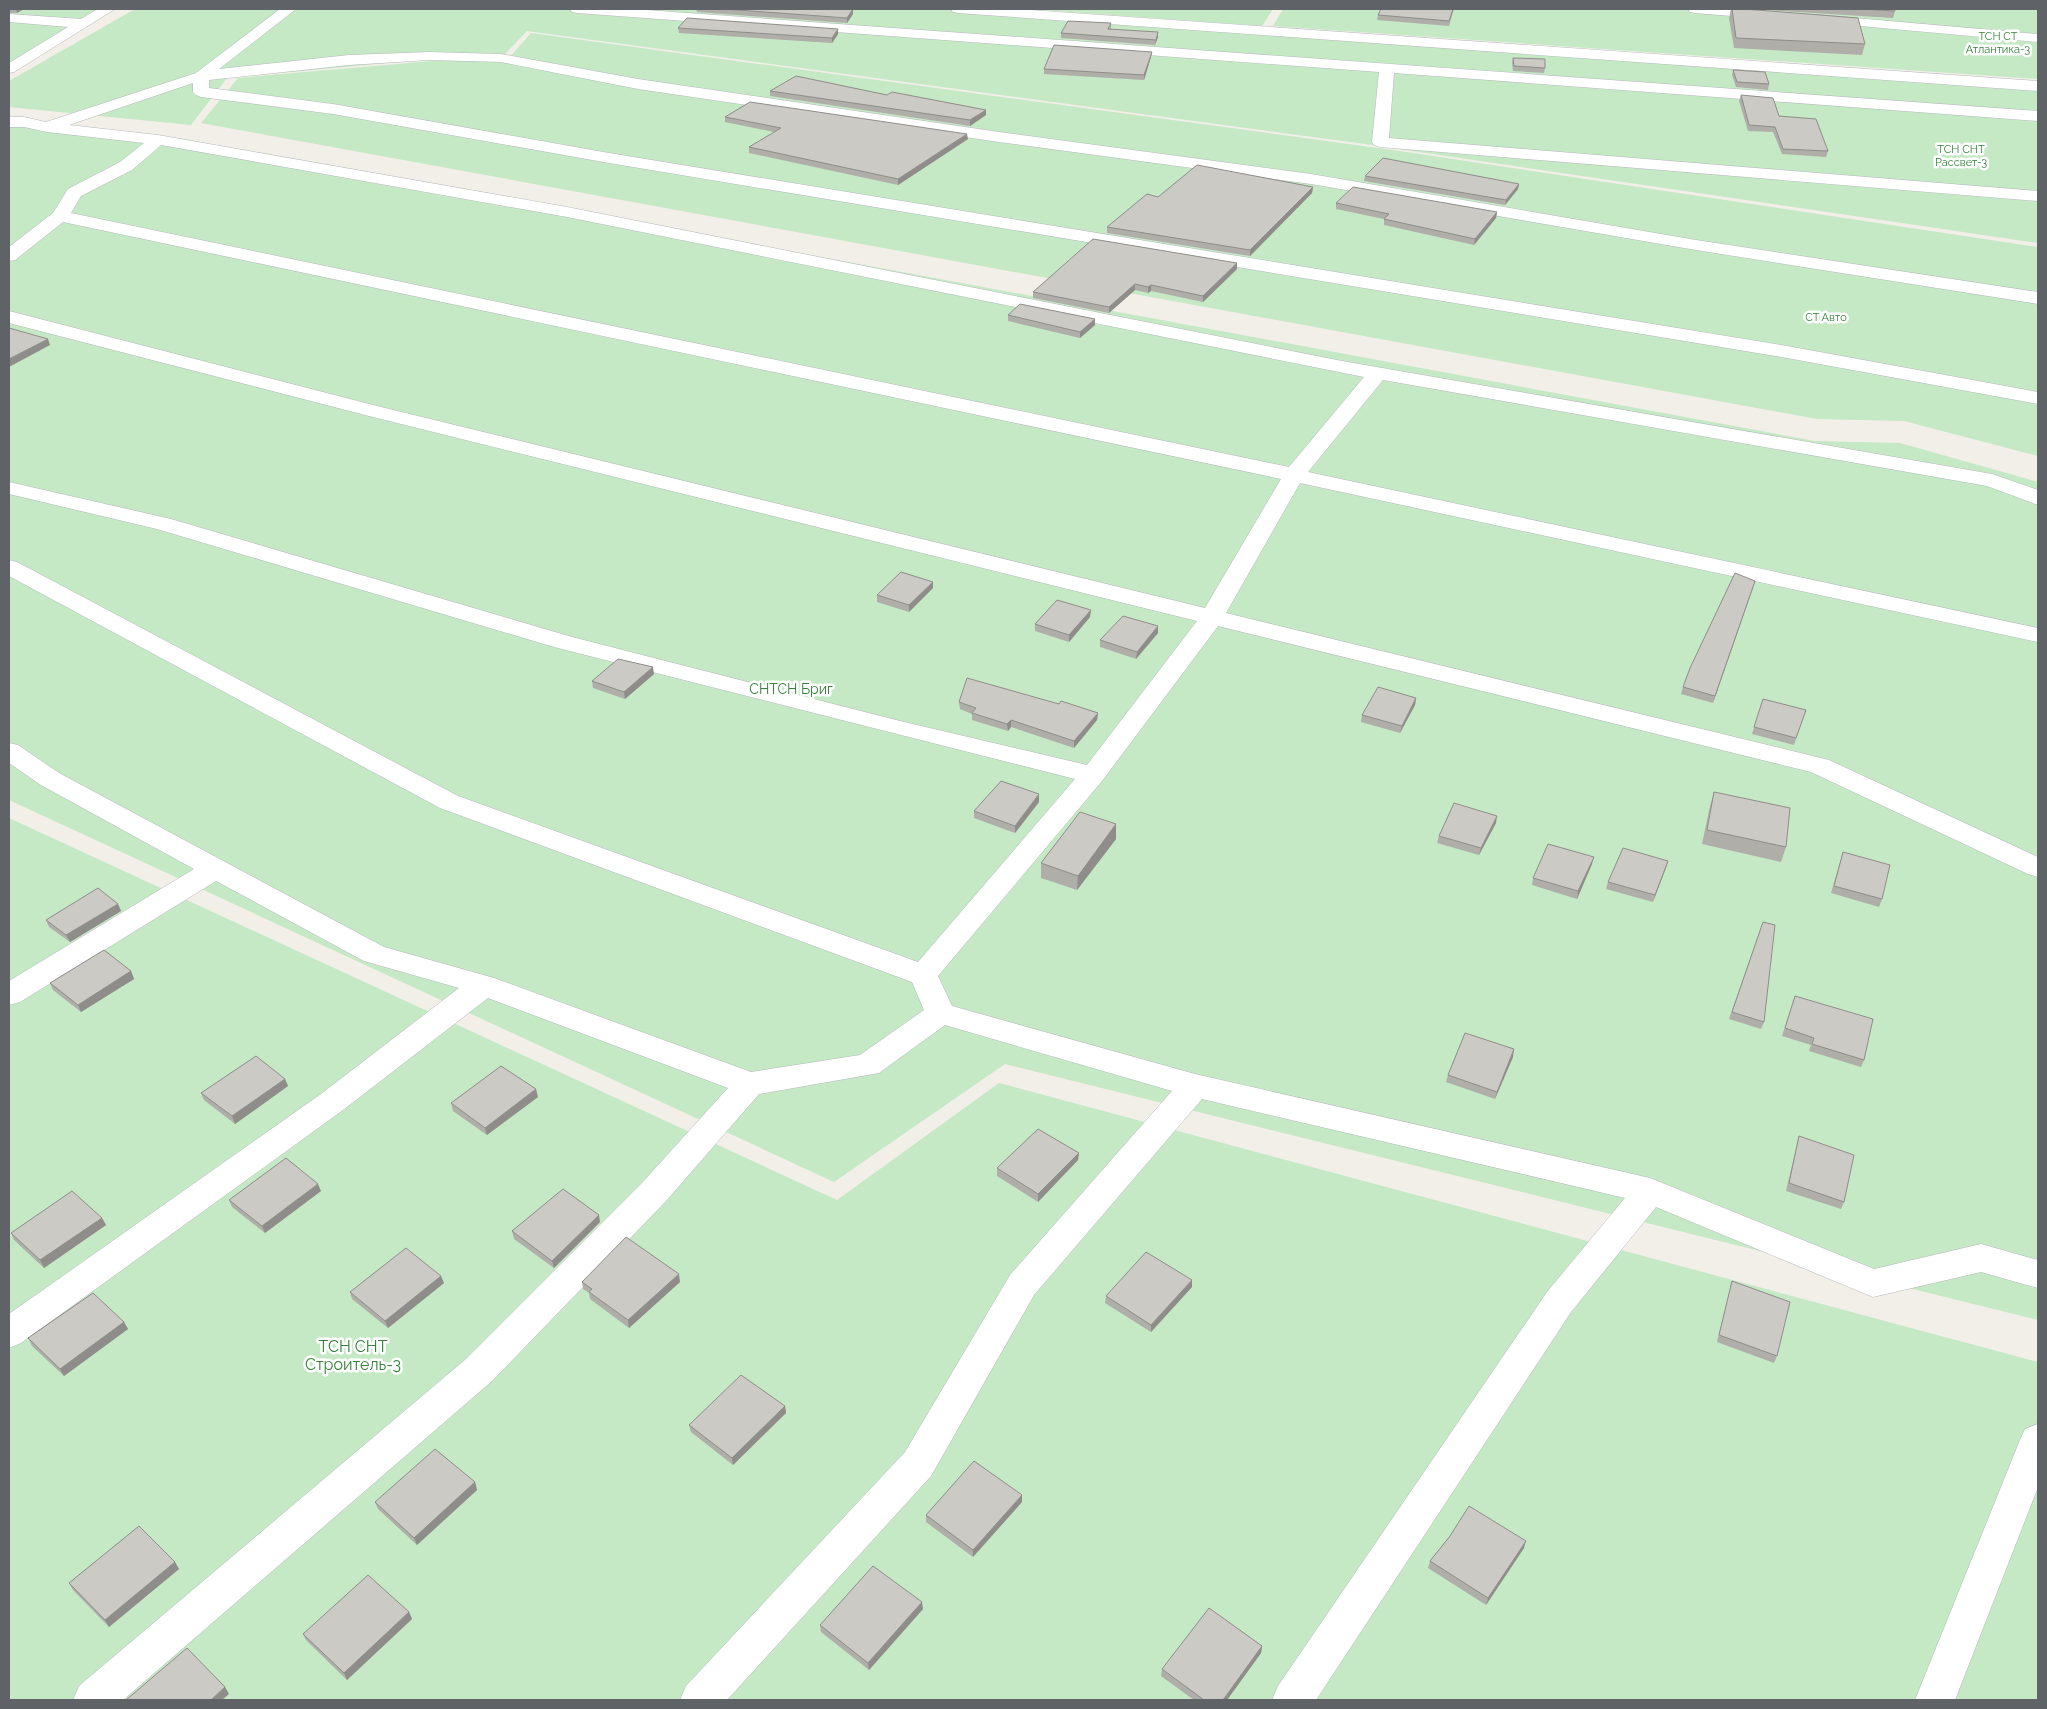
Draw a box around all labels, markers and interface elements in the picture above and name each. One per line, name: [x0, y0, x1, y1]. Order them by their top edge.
park label: ТСН СТ Атлантика-3: [1966, 30, 2030, 56]
park label: ТСН СНТ Рассвет-3: [1935, 143, 1987, 169]
park label: СТ Авто: [1805, 311, 1847, 324]
park label: СНТСН Бриг: [749, 681, 833, 697]
park label: ТСН СНТ Строитель-3: [305, 1337, 401, 1374]

